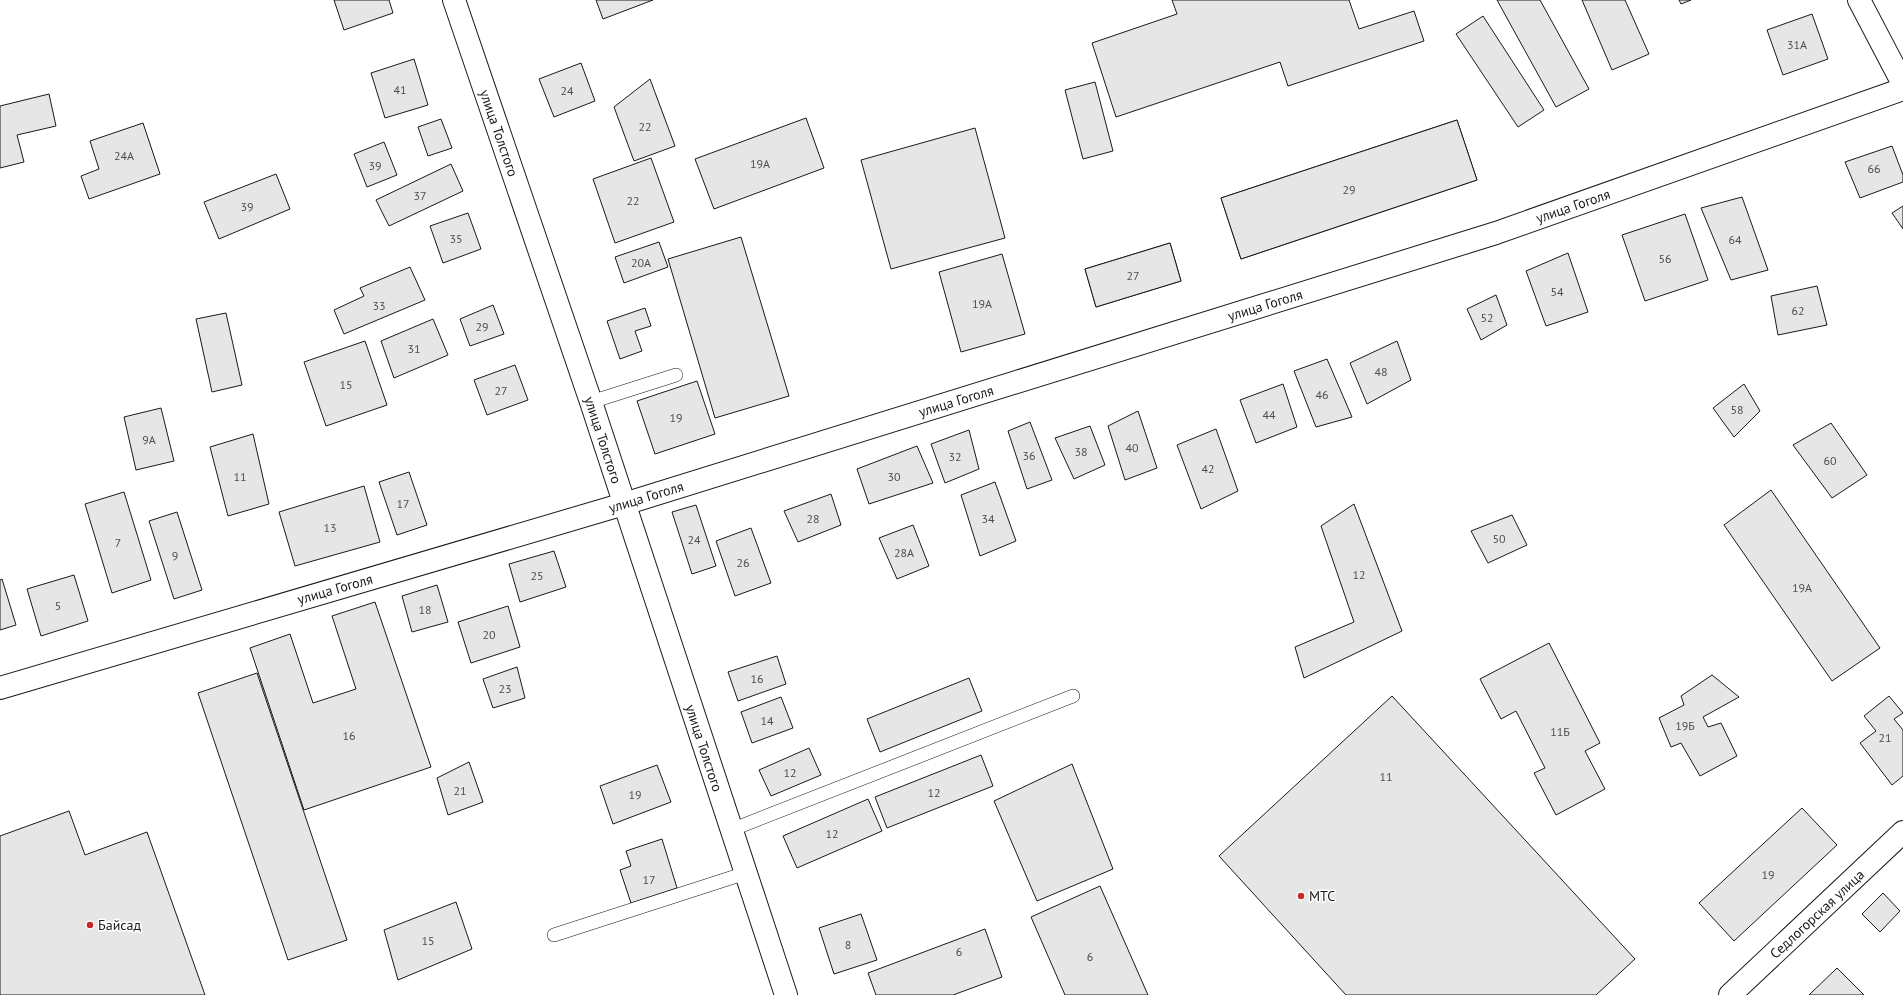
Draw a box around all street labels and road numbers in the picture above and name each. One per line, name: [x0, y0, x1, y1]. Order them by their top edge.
street label: улица Толстого: [476, 87, 522, 179]
street label: улица Гоголя: [1533, 185, 1613, 227]
street label: улица Гоголя: [1225, 285, 1305, 325]
street label: улица Гоголя: [916, 381, 996, 421]
street label: улица Толстого: [580, 394, 626, 486]
street label: улица Гоголя: [606, 477, 686, 517]
street label: улица Гоголя: [295, 570, 375, 608]
street label: улица Толстого: [681, 702, 727, 794]
street label: Седлогорская улица: [1766, 865, 1868, 962]

